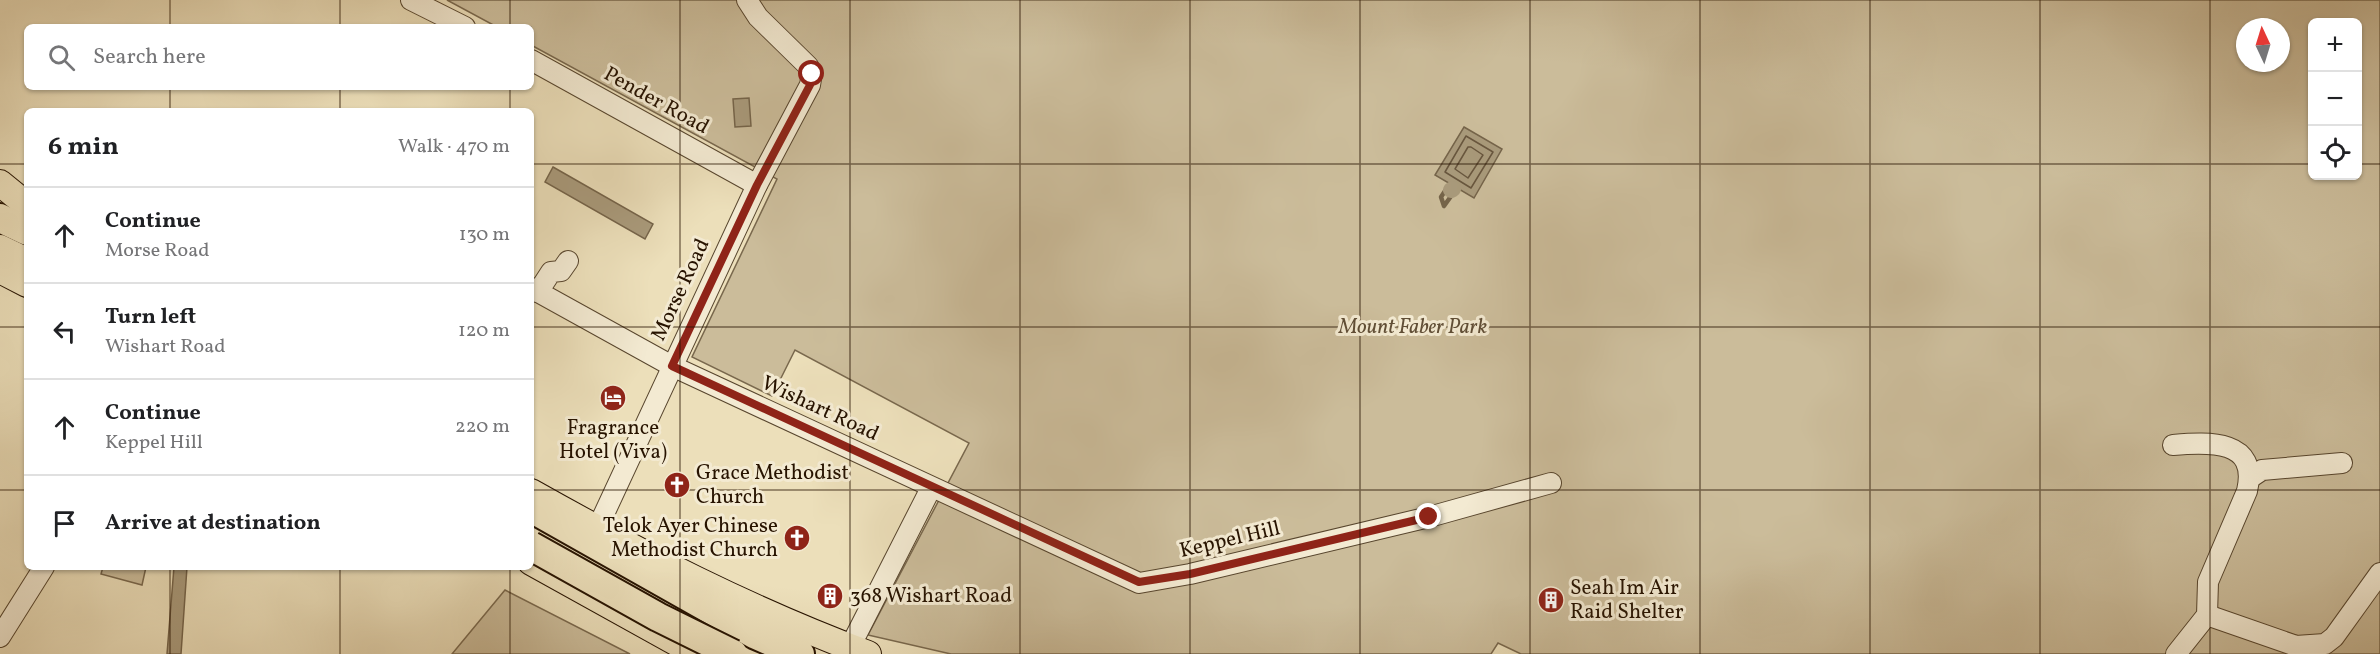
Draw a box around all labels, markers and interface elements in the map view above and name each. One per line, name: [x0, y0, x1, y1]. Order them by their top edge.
north arrow: [2236, 18, 2290, 72]
map controls: [2308, 18, 2362, 180]
button: +: [2308, 18, 2362, 72]
search box: [24, 24, 534, 90]
icon: search: [45, 41, 78, 74]
text: Search here: [93, 42, 206, 73]
street label: Pender Road: [598, 60, 714, 142]
route start: [798, 60, 824, 86]
button: −: [2308, 72, 2362, 126]
button: locate: [2308, 126, 2362, 180]
text: 6 min: [48, 129, 119, 165]
text: Walk · 470 m: [398, 133, 510, 161]
text: Continue: [105, 206, 201, 237]
icon: ahead: [48, 219, 81, 252]
text: 130 m: [459, 221, 510, 249]
street label: Morse Road: [645, 234, 717, 346]
text: Morse Road: [105, 237, 209, 265]
text: Turn left: [105, 302, 196, 333]
park label: Mount Faber Park: [1338, 313, 1487, 342]
icon: left: [48, 315, 81, 348]
text: 120 m: [458, 317, 510, 345]
text: Wishart Road: [105, 333, 225, 361]
street label: Wishart Road: [757, 369, 883, 449]
hotel icon: Fragrance Hotel (Viva): [598, 383, 628, 413]
text: Continue: [105, 398, 201, 429]
icon: ahead: [48, 411, 81, 444]
text: 220 m: [455, 413, 510, 441]
place label: Fragrance Hotel (Viva): [559, 414, 667, 467]
text: Keppel Hill: [105, 429, 203, 457]
place label: Grace Methodist Church: [696, 459, 849, 512]
church icon: Grace Methodist Church: [662, 470, 692, 500]
route end: [1415, 503, 1441, 529]
icon: arrive: [48, 507, 81, 540]
text: Arrive at destination: [105, 508, 321, 539]
place label: Telok Ayer Chinese Methodist Church: [603, 512, 778, 565]
street label: Keppel Hill: [1177, 514, 1283, 566]
church icon: Telok Ayer Chinese Methodist Church: [782, 523, 812, 553]
place label: Seah Im Air Raid Shelter: [1570, 574, 1684, 627]
building icon: 368 Wishart Road: [815, 581, 845, 611]
place label: 368 Wishart Road: [850, 582, 1012, 611]
building icon: Seah Im Air Raid Shelter: [1536, 585, 1566, 615]

